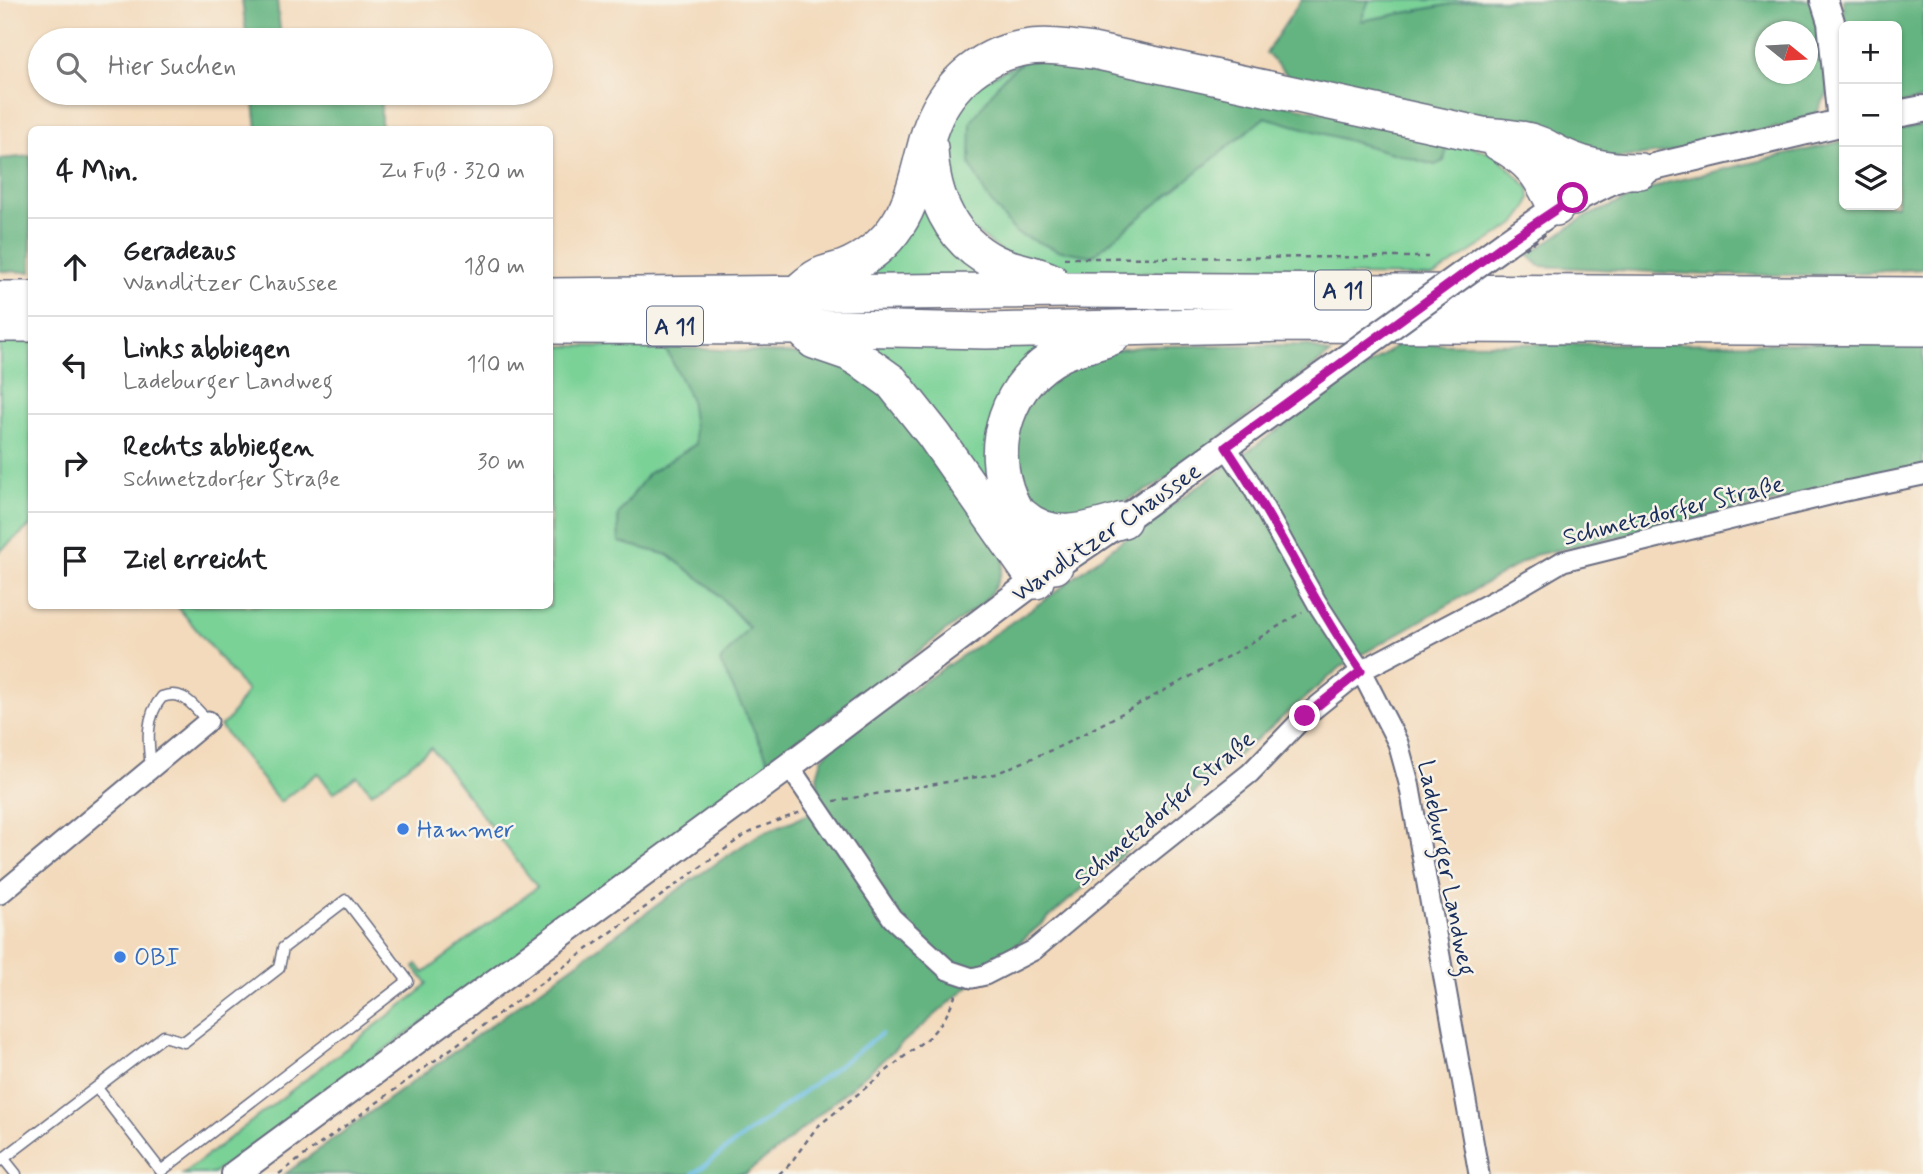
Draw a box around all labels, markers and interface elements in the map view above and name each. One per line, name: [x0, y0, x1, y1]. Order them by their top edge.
north arrow: [1755, 21, 1818, 84]
map controls: [1839, 21, 1902, 210]
button: +: [1839, 21, 1902, 84]
search box: [28, 28, 553, 105]
icon: search: [52, 48, 90, 86]
text: Hier suchen: [108, 50, 236, 84]
button: −: [1839, 84, 1902, 147]
button: layers: [1839, 147, 1902, 210]
text: 4 Min.: [56, 152, 138, 191]
text: Zu Fuß · 320 m: [379, 157, 525, 187]
route start: [1557, 182, 1588, 213]
text: Geradeaus: [123, 235, 236, 269]
icon: ahead: [56, 248, 94, 286]
text: 180 m: [464, 252, 525, 282]
text: Wandlitzer Chaussee: [123, 269, 338, 299]
road number: A 11: [1315, 270, 1371, 310]
road number: A 11: [647, 306, 703, 346]
text: Links abbiegen: [123, 333, 291, 367]
icon: left: [56, 346, 94, 384]
text: 110 m: [466, 350, 525, 380]
text: Ladeburger Landweg: [123, 367, 333, 397]
text: Rechts abbiegen: [123, 431, 314, 465]
icon: right: [56, 444, 94, 482]
text: 30 m: [477, 448, 525, 478]
street label: Wandlitzer Chaussee: [1006, 456, 1208, 610]
text: Schmetzdorfer Straße: [123, 465, 340, 495]
street label: Schmetzdorfer Straße: [1560, 469, 1787, 554]
icon: arrive: [56, 542, 94, 580]
text: Ziel erreicht: [123, 544, 267, 578]
route end: [1289, 700, 1320, 731]
street label: Schmetzdorfer Straße: [1068, 724, 1262, 894]
street label: Ladeburger Landweg: [1406, 758, 1482, 979]
place label: Hammer: [417, 815, 514, 846]
marker: Hammer: [395, 821, 411, 837]
place label: OBI: [134, 943, 179, 974]
marker: OBI: [112, 949, 128, 965]

